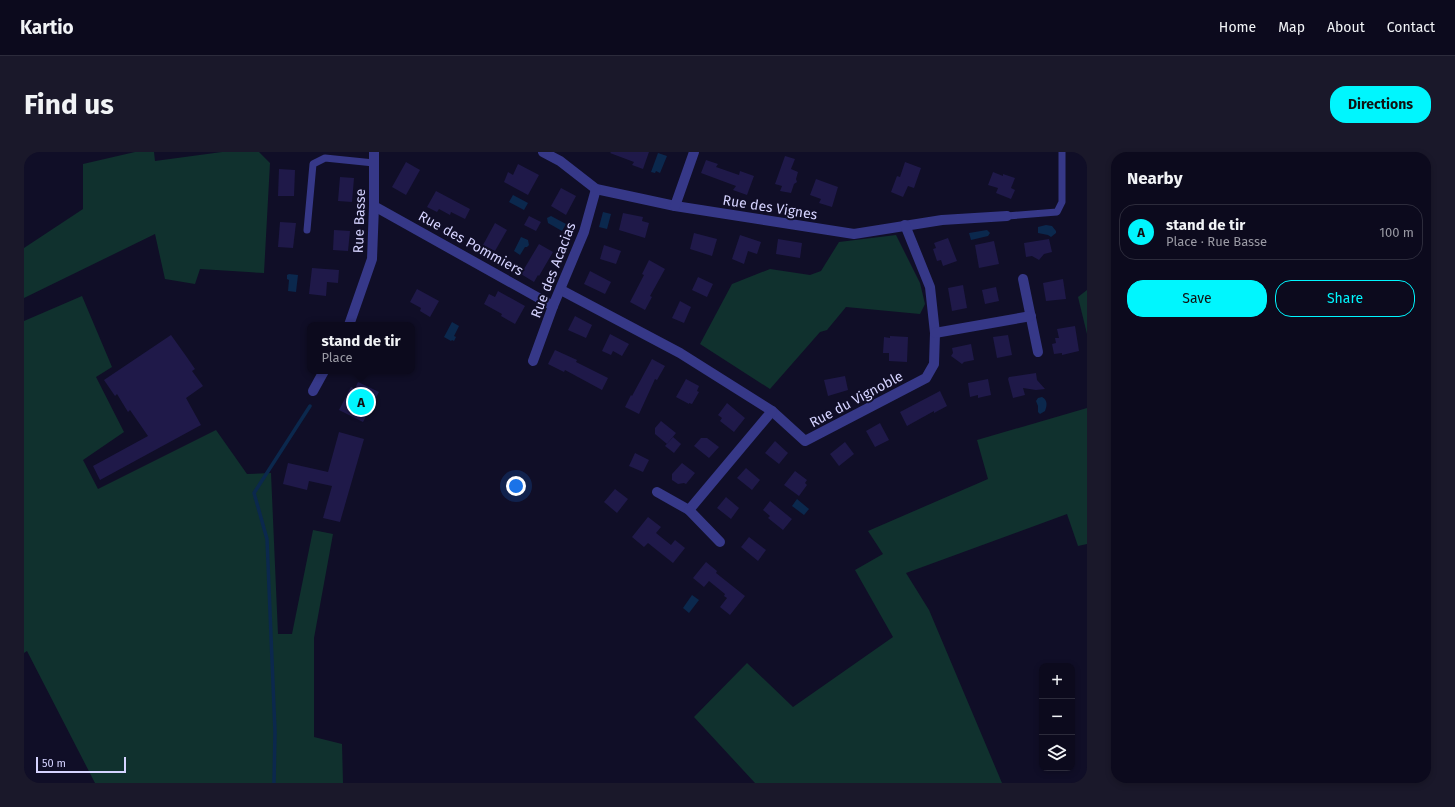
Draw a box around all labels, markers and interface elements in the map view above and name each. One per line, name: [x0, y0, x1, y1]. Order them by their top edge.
text: Kartio: [20, 16, 74, 39]
text: Home: [1219, 19, 1256, 36]
text: Map: [1278, 19, 1305, 36]
text: About: [1327, 19, 1365, 36]
text: Contact: [1387, 19, 1435, 36]
button: Directions: [1330, 86, 1431, 123]
text: Find us: [24, 88, 114, 121]
text: Nearby: [1127, 168, 1182, 189]
street label: Rue Basse: [350, 188, 369, 254]
street label: Rue des Vignes: [721, 192, 819, 223]
street label: Rue des Pommiers: [415, 208, 527, 280]
text: stand de tir: [1166, 216, 1245, 234]
street label: Rue des Acacias: [527, 220, 580, 320]
text: A: [1137, 225, 1145, 240]
text: 100 m: [1379, 225, 1414, 240]
text: Place · Rue Basse: [1166, 234, 1267, 249]
button: Save: [1127, 280, 1267, 317]
button: Share: [1275, 280, 1415, 317]
popup: [307, 322, 415, 374]
text: stand de tir: [321, 332, 401, 350]
text: Place: [321, 350, 353, 365]
street label: Rue du Vignoble: [807, 368, 906, 431]
pin: A: [348, 387, 374, 417]
your location: [506, 476, 526, 496]
map controls: [1039, 663, 1075, 771]
button: +: [1039, 663, 1075, 699]
button: −: [1039, 699, 1075, 735]
button: layers: [1039, 735, 1075, 771]
scale bar: [36, 755, 126, 774]
text: 50 m: [42, 757, 66, 770]

